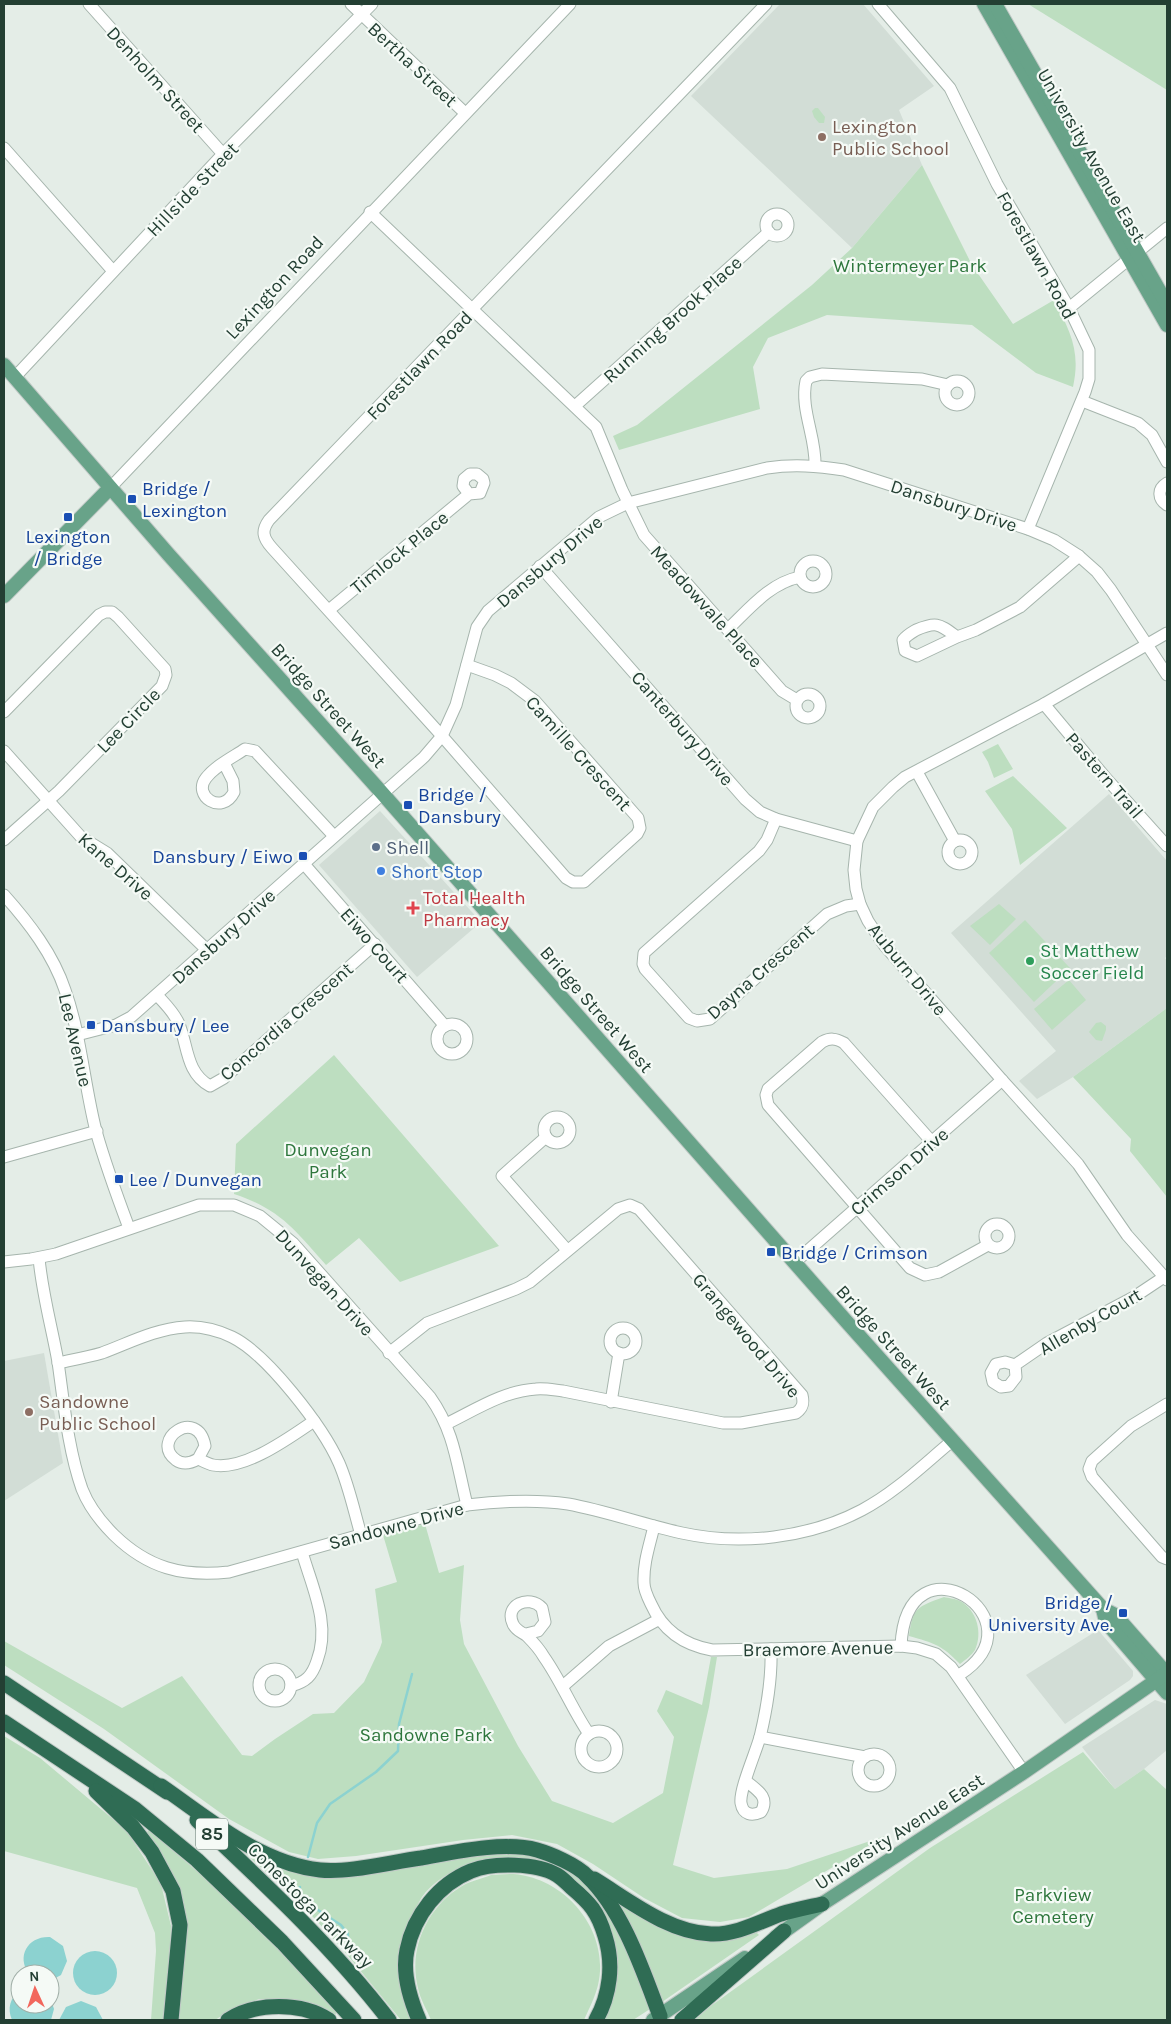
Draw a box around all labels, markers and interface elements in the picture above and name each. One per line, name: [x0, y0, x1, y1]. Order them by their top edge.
street label: Bertha Street: [363, 18, 462, 112]
street label: Denholm Street: [102, 22, 209, 137]
street label: University Avenue East: [1032, 65, 1150, 246]
place label: Lexington Public School: [832, 116, 949, 160]
marker: Lexington Public School: [816, 131, 828, 143]
street label: Hillside Street: [142, 138, 243, 241]
street label: Forestlawn Road: [992, 188, 1080, 323]
street label: Lexington Road: [221, 231, 328, 344]
street label: Running Brook Place: [599, 252, 747, 388]
park label: Wintermeyer Park: [833, 255, 987, 277]
street label: Forestlawn Road: [362, 307, 477, 425]
street label: Dansbury Drive: [888, 475, 1020, 537]
place label: Bridge / Lexington: [142, 478, 227, 522]
marker: Bridge / Lexington: [126, 493, 138, 505]
street label: Timlock Place: [346, 507, 453, 599]
marker: Lexington / Bridge: [62, 511, 74, 523]
street label: Dansbury Drive: [492, 511, 607, 613]
place label: Lexington / Bridge: [25, 526, 111, 570]
street label: Meadowvale Place: [645, 541, 767, 672]
street label: Bridge Street West: [266, 639, 390, 773]
street label: Canterbury Drive: [626, 667, 738, 790]
street label: Lee Circle: [92, 684, 165, 758]
street label: Camille Crescent: [521, 692, 636, 816]
street label: Pastern Trail: [1061, 728, 1148, 823]
place label: Bridge / Dansbury: [418, 784, 501, 828]
marker: Bridge / Dansbury: [402, 799, 414, 811]
street label: Kane Drive: [73, 828, 157, 905]
place label: Shell: [386, 837, 429, 859]
marker: Shell: [370, 841, 382, 853]
place label: Dansbury / Eiwo: [152, 846, 293, 868]
marker: Dansbury / Eiwo: [297, 850, 309, 862]
place label: Short Stop: [391, 861, 483, 883]
marker: Short Stop: [375, 865, 387, 877]
street label: Dansbury Drive: [167, 884, 280, 989]
place label: Total Health Pharmacy: [423, 887, 526, 931]
marker: Total Health Pharmacy: [407, 902, 419, 914]
street label: Eiwo Court: [336, 904, 413, 988]
street label: Dayna Crescent: [703, 919, 819, 1024]
street label: Auburn Drive: [863, 919, 951, 1020]
place label: St Matthew Soccer Field: [1040, 940, 1145, 984]
street label: Bridge Street West: [535, 942, 657, 1077]
marker: St Matthew Soccer Field: [1024, 955, 1036, 967]
street label: Concordia Crescent: [216, 958, 358, 1085]
street label: Lee Avenue: [54, 991, 96, 1089]
place label: Dansbury / Lee: [101, 1015, 230, 1037]
marker: Dansbury / Lee: [85, 1019, 97, 1031]
street label: Crimson Drive: [846, 1123, 953, 1220]
park label: Dunvegan Park: [284, 1139, 372, 1183]
place label: Lee / Dunvegan: [129, 1169, 262, 1191]
marker: Lee / Dunvegan: [113, 1173, 125, 1185]
street label: Dunvegan Drive: [270, 1225, 378, 1341]
place label: Bridge / Crimson: [781, 1242, 928, 1264]
marker: Bridge / Crimson: [765, 1246, 777, 1258]
street label: Grangewood Drive: [688, 1269, 805, 1403]
street label: Bridge Street West: [831, 1281, 955, 1415]
street label: Allenby Court: [1035, 1284, 1146, 1360]
place label: Sandowne Public School: [39, 1391, 156, 1435]
marker: Sandowne Public School: [23, 1406, 35, 1418]
street label: Sandowne Drive: [326, 1497, 466, 1555]
place label: Bridge / University Ave.: [988, 1592, 1113, 1636]
marker: Bridge / University Ave.: [1117, 1607, 1129, 1619]
street label: Braemore Avenue: [742, 1637, 894, 1661]
park label: Sandowne Park: [359, 1724, 493, 1746]
street label: University Avenue East: [811, 1769, 988, 1895]
road number: 85: [196, 1818, 228, 1850]
street label: Conestoga Parkway: [243, 1838, 378, 1973]
park label: Parkview Cemetery: [1012, 1884, 1094, 1928]
north arrow: [10, 1964, 60, 2014]
text: N: [29, 1968, 40, 1985]

